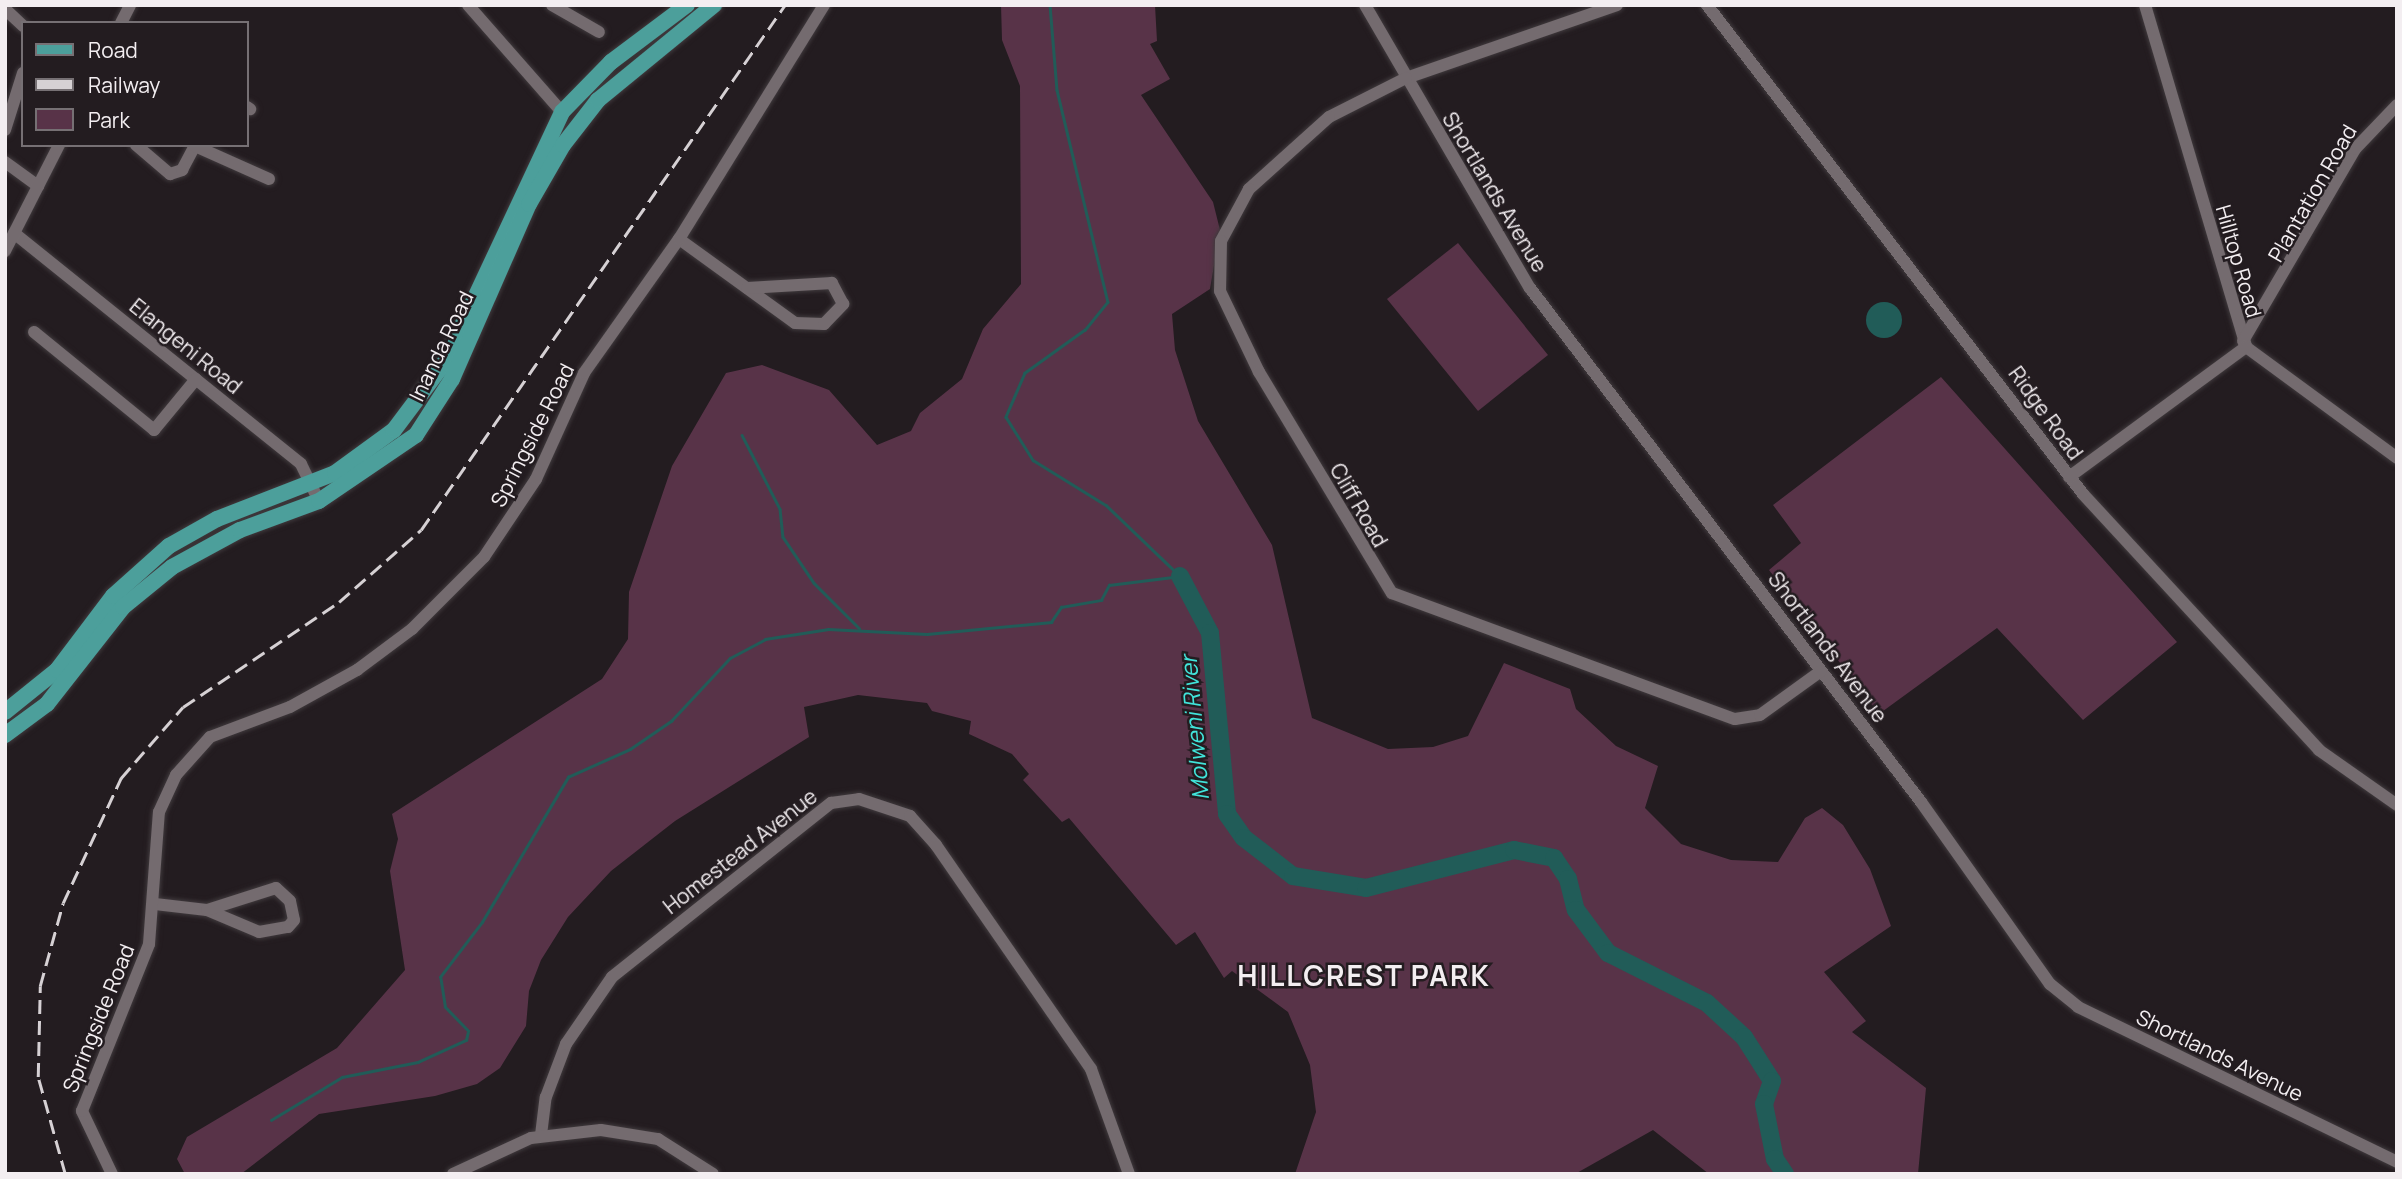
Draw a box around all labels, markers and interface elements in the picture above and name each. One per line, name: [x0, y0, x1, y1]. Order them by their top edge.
legend: [21, 21, 248, 147]
text: Road: [88, 36, 138, 64]
text: Railway: [88, 71, 160, 99]
text: Park: [88, 106, 130, 134]
street label: Shortlands Avenue: [1437, 107, 1553, 277]
street label: Plantation Road: [2263, 120, 2361, 266]
street label: Hilltop Road: [2211, 202, 2267, 320]
street label: Inanda Road: [403, 287, 479, 405]
street label: Elangeni Road: [125, 293, 247, 399]
street label: Springside Road: [485, 359, 579, 511]
street label: Ridge Road: [2004, 361, 2088, 465]
street label: Cliff Road: [1325, 459, 1393, 551]
street label: Shortlands Avenue: [1763, 567, 1893, 727]
water label: Molweni River: [1174, 655, 1214, 801]
street label: Homestead Avenue: [658, 783, 822, 919]
street label: Springside Road: [57, 940, 139, 1096]
district label: HILLCREST PARK: [1239, 958, 1489, 992]
street label: Shortlands Avenue: [2133, 1004, 2307, 1106]

